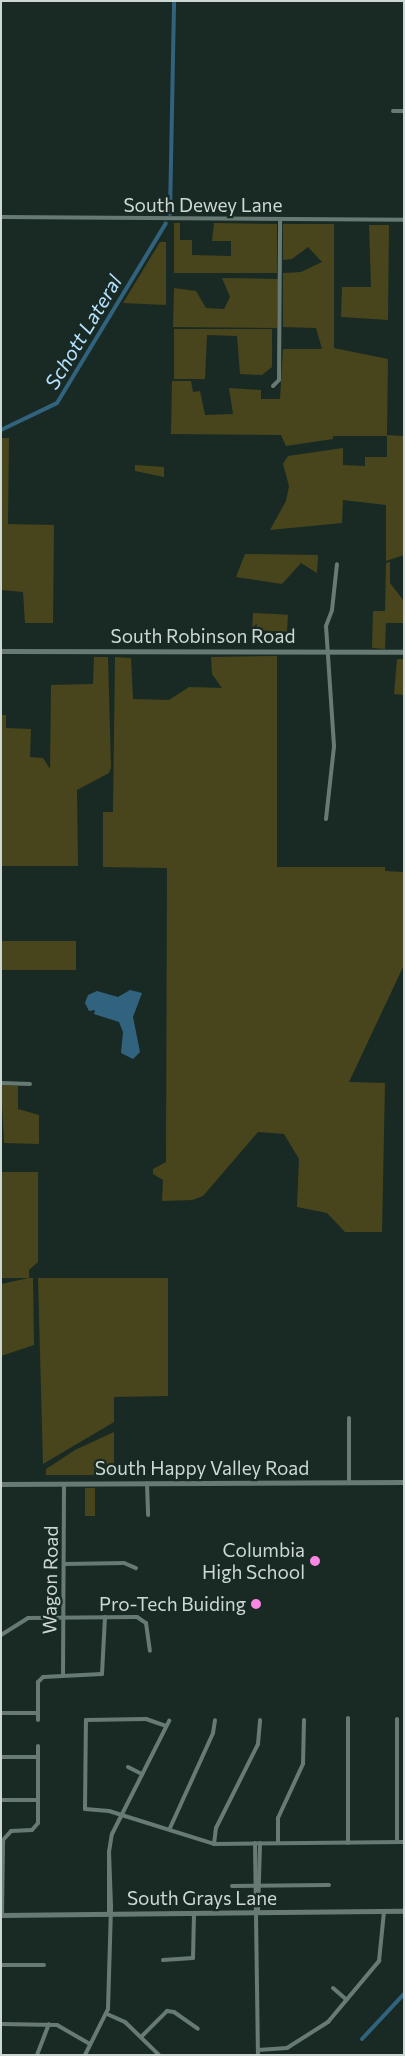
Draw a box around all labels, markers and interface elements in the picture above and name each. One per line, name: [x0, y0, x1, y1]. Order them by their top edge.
street label: South Dewey Lane: [123, 194, 283, 216]
water label: Schott Lateral: [40, 271, 126, 393]
street label: South Robinson Road: [111, 625, 295, 647]
street label: South Happy Valley Road: [95, 1457, 309, 1479]
street label: Wagon Road: [38, 1525, 62, 1635]
place label: Columbia High School: [202, 1539, 305, 1583]
marker: Columbia High School: [309, 1555, 321, 1567]
place label: Pro-Tech Buiding: [99, 1593, 246, 1615]
marker: Pro-Tech Buiding: [250, 1598, 262, 1610]
street label: South Grays Lane: [127, 1887, 277, 1909]

